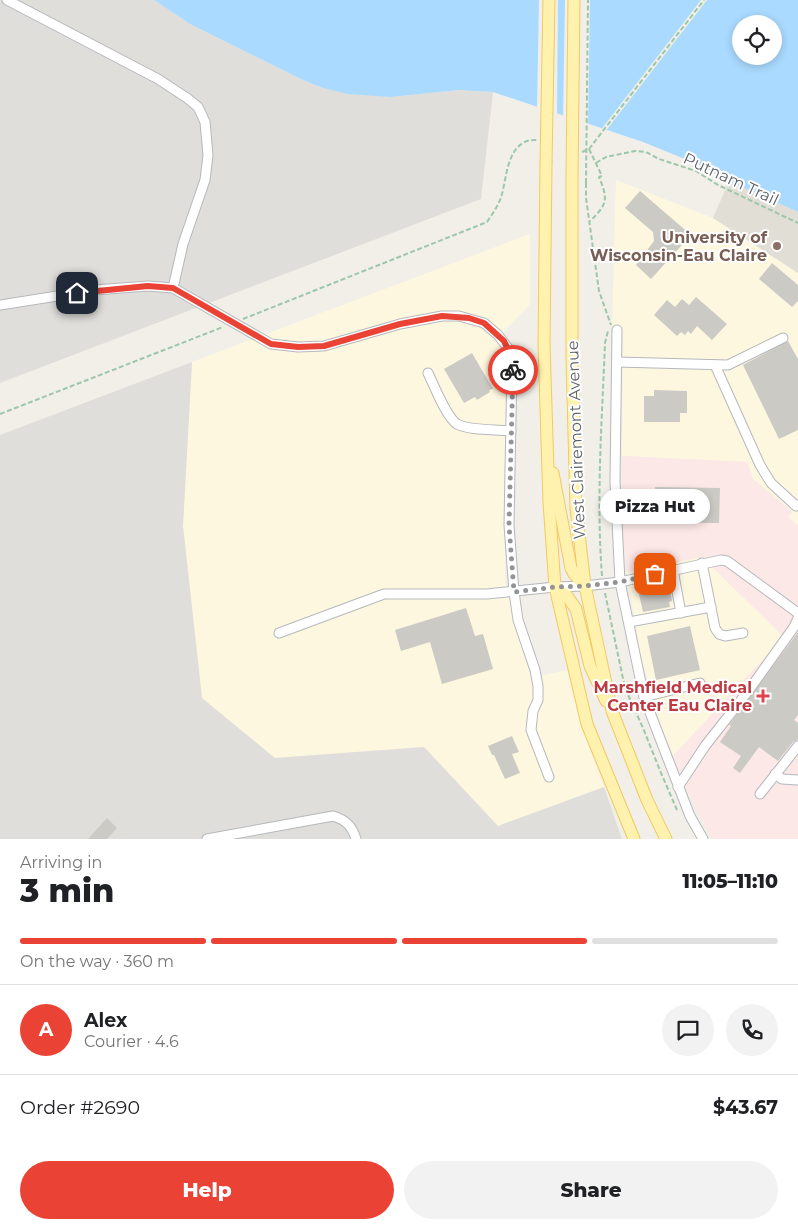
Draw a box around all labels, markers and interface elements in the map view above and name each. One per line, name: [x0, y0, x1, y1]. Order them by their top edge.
map controls: [732, 15, 782, 65]
button: locate: [732, 15, 782, 65]
street label: Putnam Trail: [680, 149, 782, 209]
place label: University of Wisconsin-Eau Claire: [590, 228, 768, 265]
marker: University of Wisconsin-Eau Claire: [771, 240, 783, 252]
pin: [56, 272, 98, 314]
icon: home: [63, 279, 91, 307]
street label: West Clairemont Avenue: [563, 340, 589, 540]
courier: [488, 345, 538, 395]
icon: bike: [499, 356, 527, 384]
callout: Pizza Hut: [600, 489, 710, 524]
text: Pizza Hut: [615, 497, 695, 516]
pin: [634, 553, 676, 595]
icon: bag: [641, 560, 669, 588]
place label: Marshfield Medical Center Eau Claire: [593, 678, 752, 715]
marker: Marshfield Medical Center Eau Claire: [756, 689, 770, 703]
text: Arriving in: [20, 853, 102, 872]
text: 11:05–11:10: [682, 870, 778, 893]
text: 3 min: [20, 871, 114, 910]
text: On the way · 360 m: [20, 952, 174, 971]
button: chat: [662, 1004, 714, 1056]
button: phone: [726, 1004, 778, 1056]
text: Alex: [84, 1009, 127, 1032]
text: A: [39, 1018, 53, 1041]
text: Courier · 4.6: [84, 1032, 179, 1051]
text: Order #2690: [20, 1096, 140, 1119]
text: $43.67: [713, 1096, 778, 1119]
button: Help: [20, 1161, 394, 1219]
button: Share: [404, 1161, 778, 1219]

